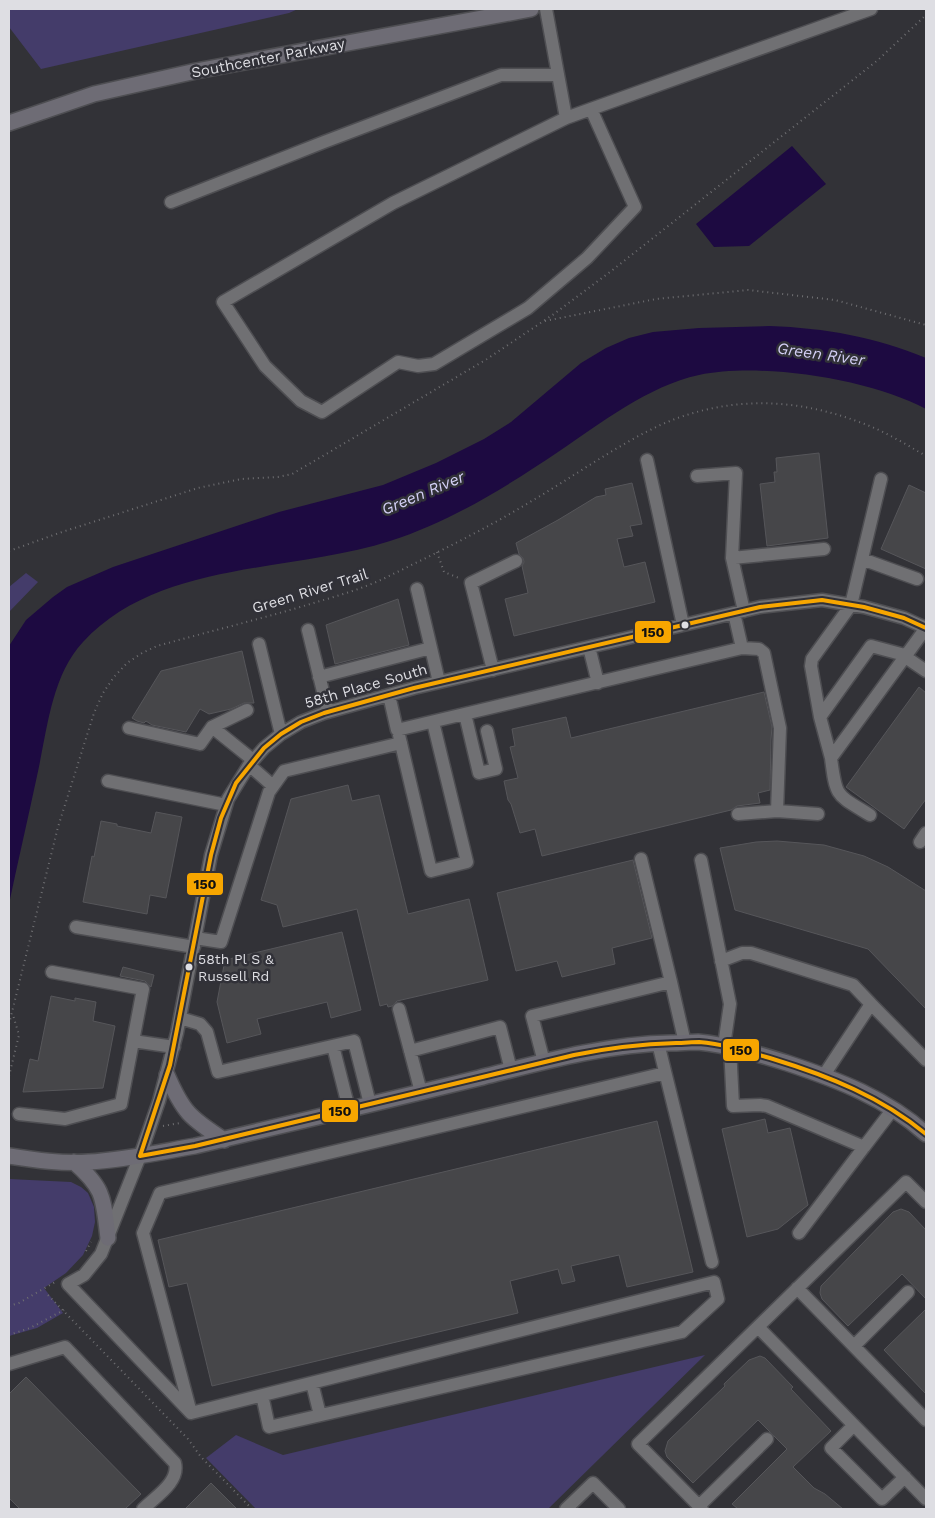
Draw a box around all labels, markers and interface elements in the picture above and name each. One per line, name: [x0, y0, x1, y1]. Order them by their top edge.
street label: Southcenter Parkway: [190, 34, 347, 82]
water label: Green River: [776, 338, 867, 370]
water label: Green River: [379, 467, 468, 519]
street label: Green River Trail: [250, 565, 371, 617]
line badge: 150: [634, 620, 672, 644]
unlabelled marker: [680, 620, 690, 630]
text: 150: [641, 624, 665, 640]
street label: 58th Place South: [303, 660, 429, 712]
line badge: 150: [186, 872, 224, 896]
text: 150: [193, 876, 217, 892]
place label: 58th Pl S & Russell Rd: [198, 951, 274, 984]
marker: 58th Pl S & Russell Rd: [184, 962, 194, 972]
line badge: 150: [722, 1038, 760, 1062]
text: 150: [729, 1042, 753, 1058]
line badge: 150: [321, 1099, 359, 1123]
text: 150: [328, 1103, 352, 1119]

